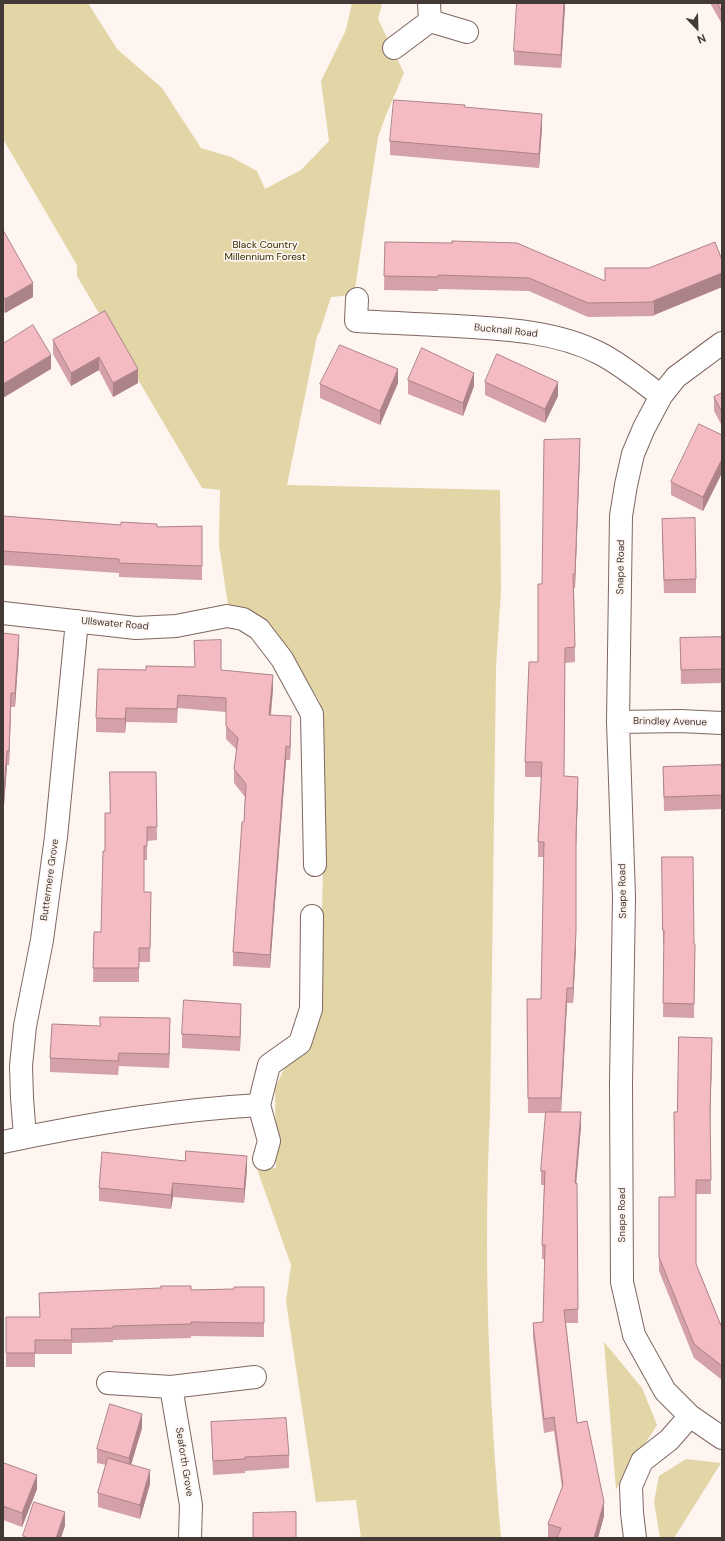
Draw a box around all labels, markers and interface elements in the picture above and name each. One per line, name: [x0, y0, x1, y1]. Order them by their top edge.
north arrow: [677, 8, 717, 48]
text: N: [695, 31, 708, 47]
park label: Black Country Millennium Forest: [224, 239, 306, 262]
street label: Bucknall Road: [473, 322, 539, 340]
street label: Snape Road: [615, 539, 627, 595]
street label: Ullswater Road: [81, 615, 149, 633]
street label: Brindley Avenue: [633, 715, 707, 729]
street label: Buttermere Grove: [38, 838, 62, 922]
street label: Snape Road: [617, 863, 629, 919]
street label: Snape Road: [616, 1188, 628, 1242]
street label: Seaforth Grove: [173, 1427, 195, 1497]

